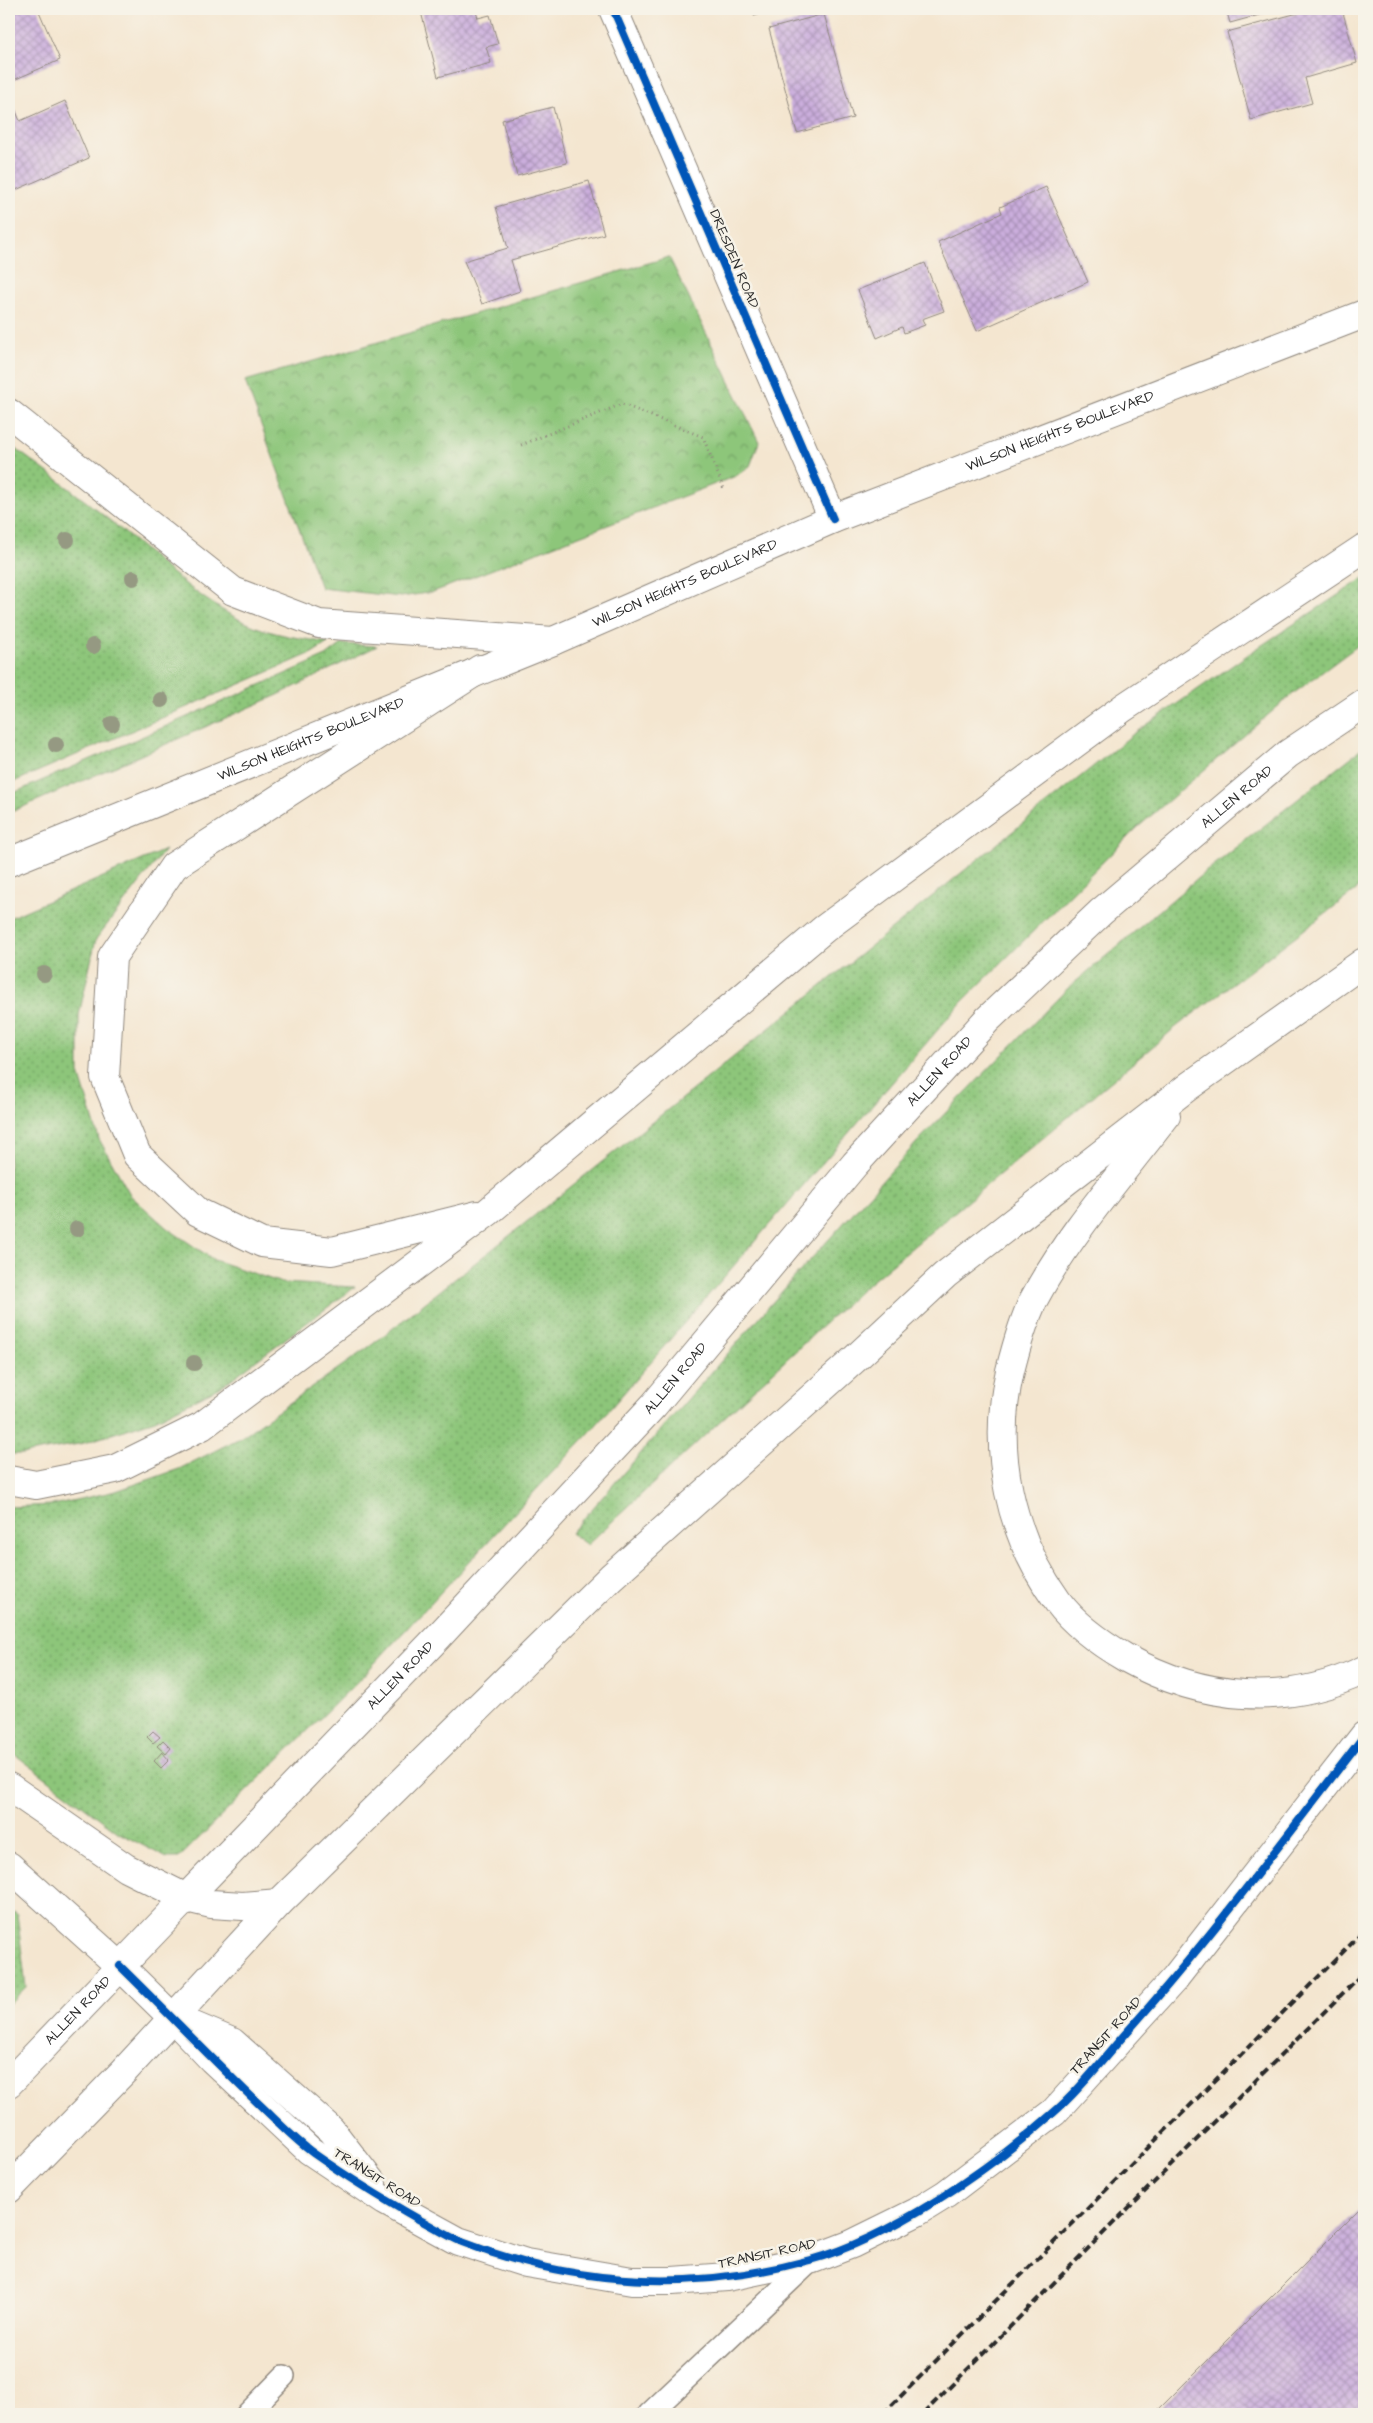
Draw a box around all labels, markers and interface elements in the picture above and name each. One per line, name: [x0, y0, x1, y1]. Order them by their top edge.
street label: DRESDEN ROAD: [704, 207, 764, 311]
street label: WILSON HEIGHTS BOULEVARD: [963, 386, 1157, 477]
street label: WILSON HEIGHTS BOULEVARD: [589, 534, 781, 633]
street label: WILSON HEIGHTS BOULEVARD: [215, 692, 408, 786]
street label: ALLEN ROAD: [1197, 761, 1277, 833]
street label: ALLEN ROAD: [902, 1032, 977, 1111]
street label: ALLEN ROAD: [640, 1338, 712, 1419]
street label: ALLEN ROAD: [363, 1637, 439, 1714]
street label: ALLEN ROAD: [40, 1972, 116, 2050]
street label: TRANSIT ROAD: [1065, 1992, 1147, 2080]
street label: TRANSIT ROAD: [330, 2143, 424, 2213]
street label: TRANSIT ROAD: [716, 2234, 818, 2274]

